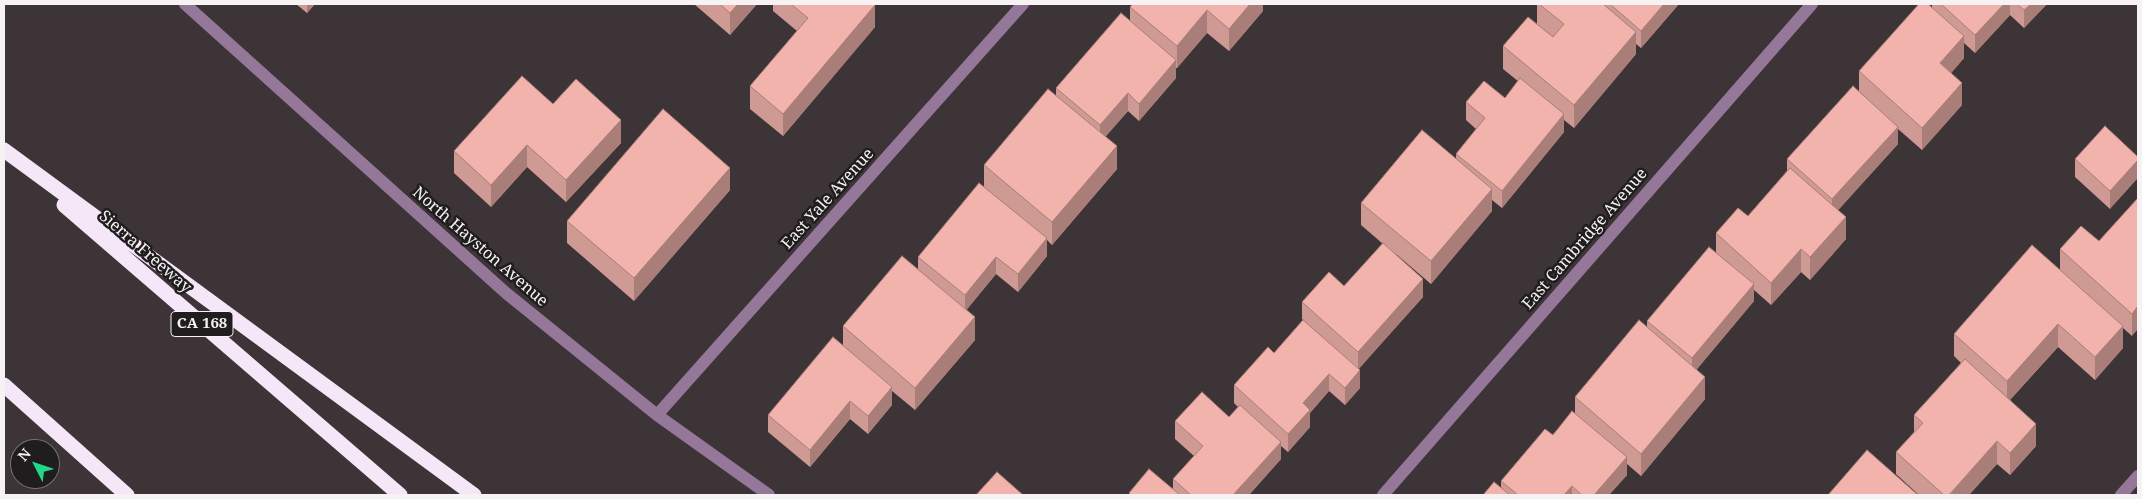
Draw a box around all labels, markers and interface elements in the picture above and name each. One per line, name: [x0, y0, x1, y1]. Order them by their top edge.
street label: East Yale Avenue: [778, 145, 878, 253]
street label: East Cambridge Avenue: [1518, 164, 1652, 314]
street label: North Hayston Avenue: [408, 183, 552, 311]
street label: Sierra Freeway: [95, 207, 195, 297]
road number: CA 168: [171, 312, 233, 336]
north arrow: [10, 439, 60, 489]
text: N: [13, 444, 35, 465]

